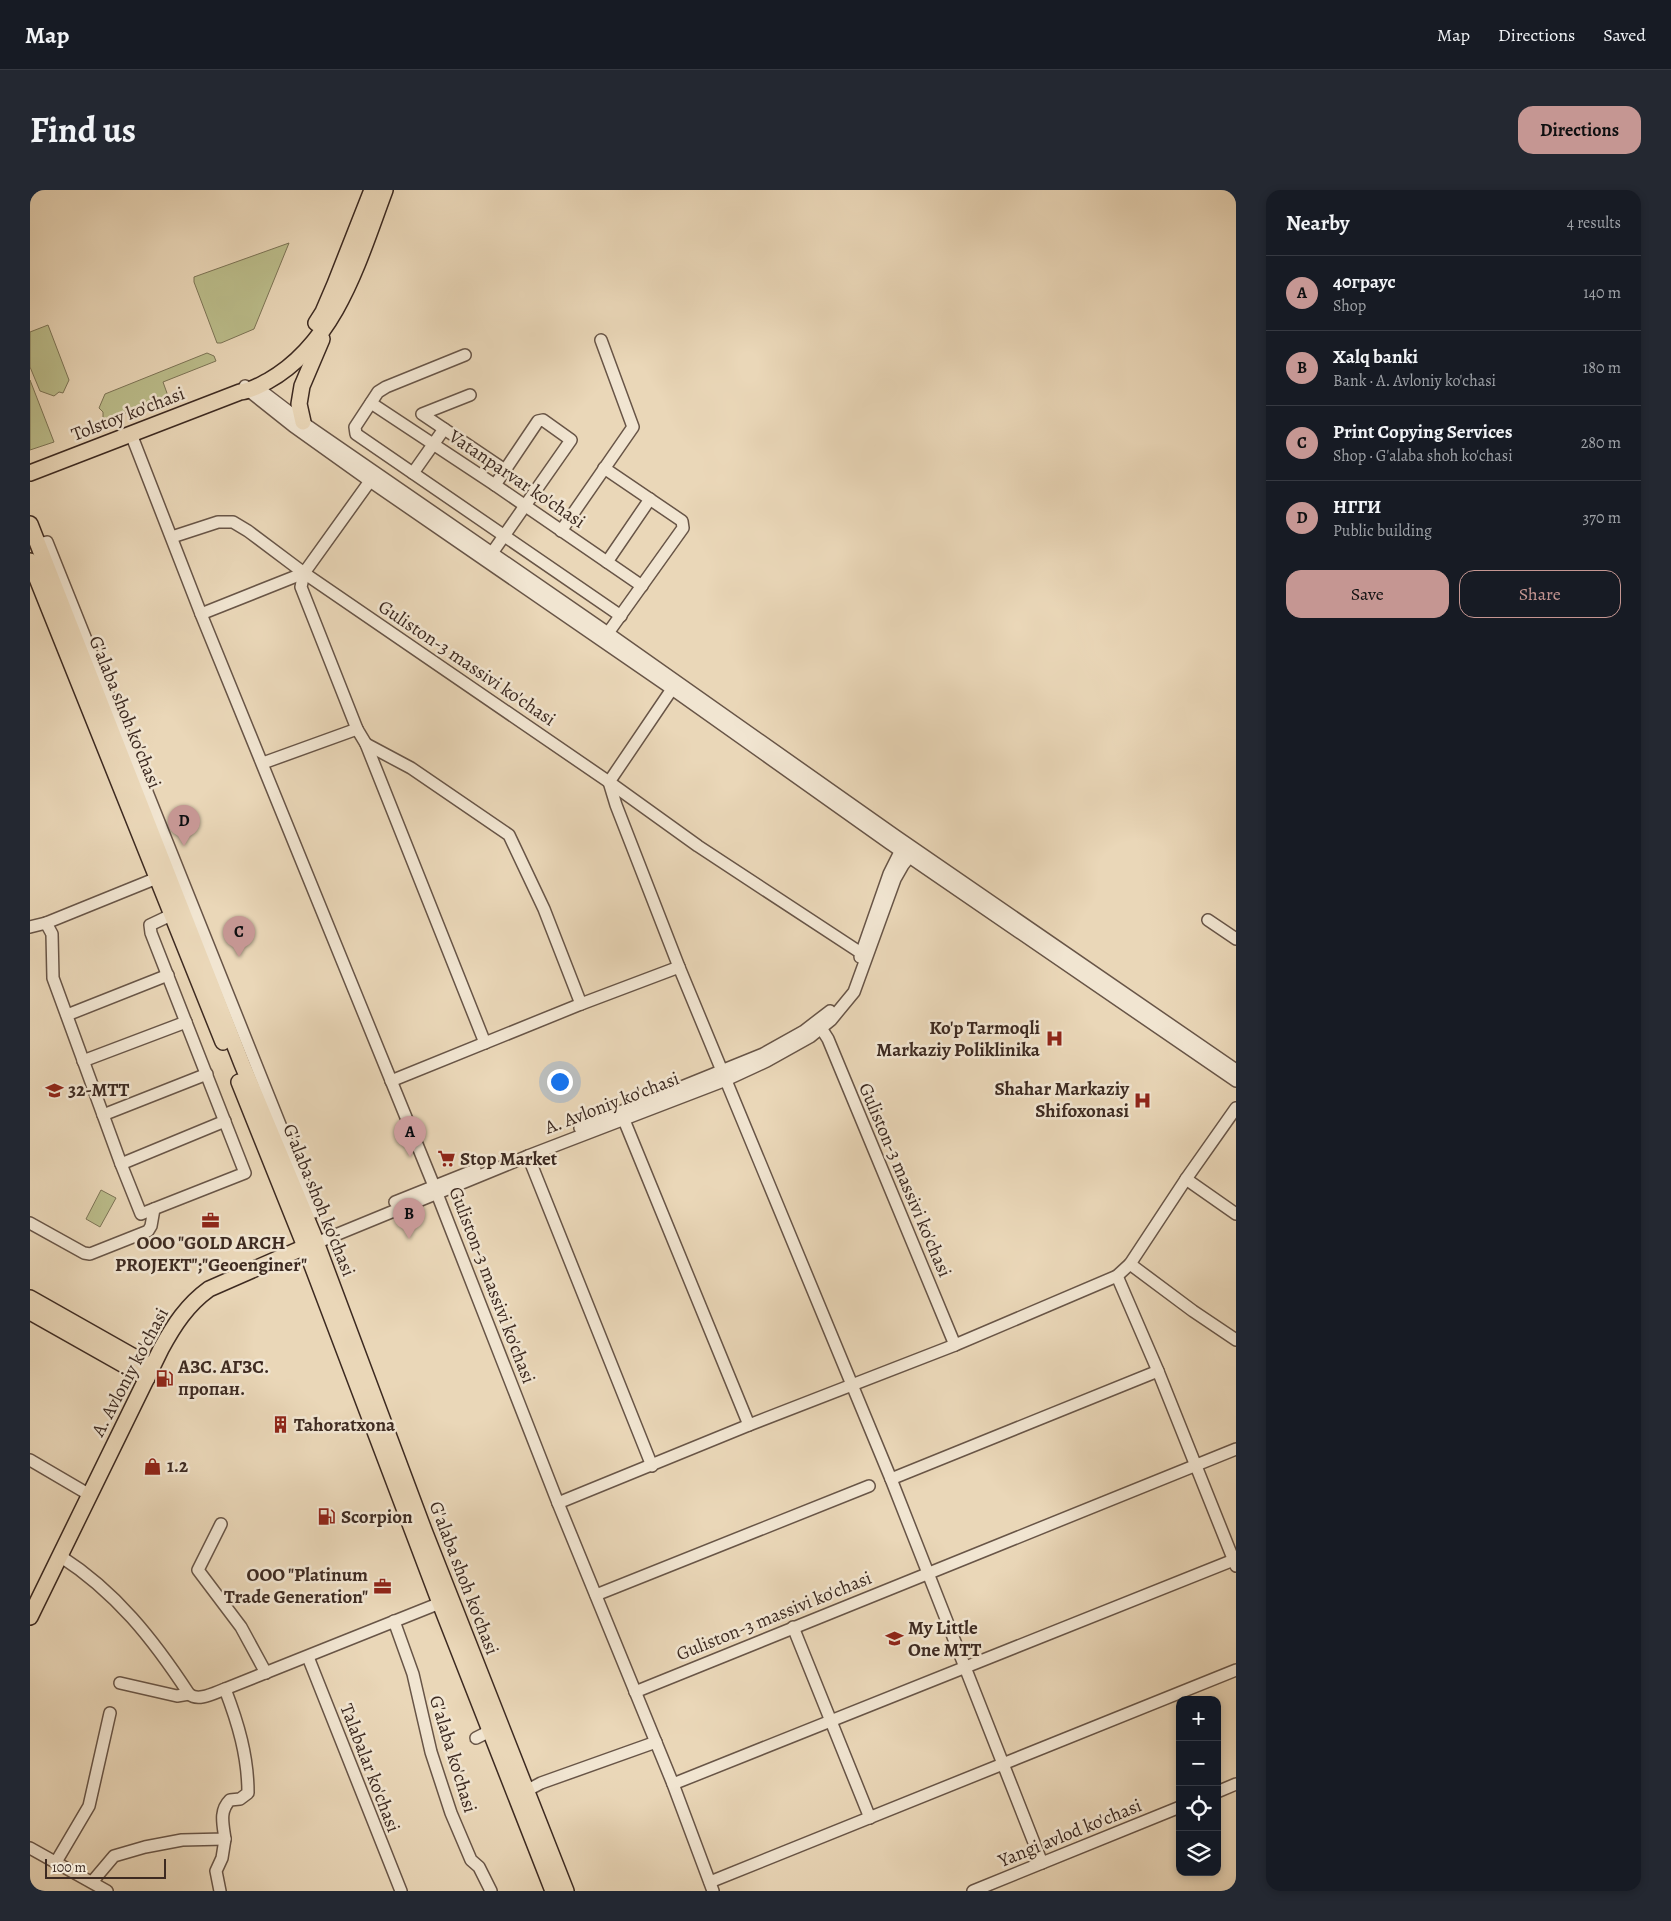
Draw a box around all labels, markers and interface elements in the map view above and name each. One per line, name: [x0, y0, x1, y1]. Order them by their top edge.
text: Map: [25, 19, 69, 51]
text: Map: [1437, 23, 1470, 47]
text: Directions: [1498, 23, 1575, 47]
text: Saved: [1603, 23, 1646, 47]
text: Find us: [30, 106, 136, 154]
button: Directions: [1518, 106, 1641, 154]
text: Nearby: [1286, 209, 1349, 237]
text: 4 results: [1567, 212, 1621, 234]
text: 40граус: [1333, 269, 1396, 295]
text: A: [1297, 282, 1307, 304]
text: 140 m: [1583, 282, 1621, 304]
text: Shop: [1333, 295, 1366, 317]
text: Xalq banki: [1333, 344, 1418, 370]
text: B: [1297, 357, 1307, 379]
text: 180 m: [1583, 357, 1621, 379]
text: Bank · A. Avloniy ko'chasi: [1333, 370, 1496, 392]
street label: Tolstoy ko'chasi: [68, 380, 188, 448]
text: Print Copying Services: [1333, 419, 1512, 445]
street label: Vatanparvar ko'chasi: [443, 423, 590, 534]
text: C: [1297, 432, 1307, 454]
text: 280 m: [1581, 432, 1621, 454]
text: Shop · G'alaba shoh ko'chasi: [1333, 445, 1513, 467]
text: НГГИ: [1333, 494, 1381, 520]
text: D: [1296, 507, 1308, 529]
text: 370 m: [1583, 507, 1621, 529]
text: Public building: [1333, 520, 1432, 542]
button: Save: [1286, 570, 1449, 618]
button: Share: [1459, 570, 1621, 618]
street label: Guliston-3 massivi ko'chasi: [373, 594, 561, 732]
street label: G'alaba shoh ko'chasi: [82, 632, 168, 792]
pin: D: [168, 805, 200, 846]
pin: C: [223, 916, 255, 957]
place label: Ko'p Tarmoqli Markaziy Poliklinika: [876, 1015, 1041, 1063]
hospital icon: Ko'p Tarmoqli Markaziy Poliklinika: [1044, 1029, 1064, 1049]
street label: A. Avloniy ko'chasi: [540, 1065, 683, 1141]
your location: [547, 1069, 573, 1095]
place label: Shahar Markaziy Shifoxonasi: [994, 1076, 1130, 1124]
place label: 32-MTT: [68, 1077, 130, 1103]
street label: Guliston-3 massivi ko'chasi: [852, 1079, 958, 1281]
school or university icon: 32-MTT: [44, 1080, 64, 1100]
hospital icon: Shahar Markaziy Shifoxonasi: [1133, 1090, 1153, 1110]
pin: A: [394, 1116, 426, 1157]
street label: G'alaba shoh ko'chasi: [276, 1120, 362, 1280]
place label: Stop Market: [460, 1146, 558, 1172]
supermarket icon: Stop Market: [436, 1149, 456, 1169]
street label: Guliston-3 massivi ko'chasi: [442, 1183, 542, 1387]
pin: B: [393, 1198, 425, 1239]
office icon: ООО "GOLD ARCH PROJEKT";"Geoenginer": [201, 1210, 221, 1230]
place label: ООО "GOLD ARCH PROJEKT";"Geoenginer": [115, 1230, 307, 1278]
street label: A. Avloniy ko'chasi: [85, 1303, 175, 1442]
place label: АЗС. АГЗС. пропан.: [177, 1354, 269, 1402]
fuel station icon: АЗС. АГЗС. пропан.: [154, 1368, 174, 1388]
place label: Tahoratxona: [294, 1412, 396, 1438]
building icon: Tahoratxona: [270, 1415, 290, 1435]
place label: 1.2: [167, 1453, 188, 1479]
shop icon: 1.2: [143, 1456, 163, 1476]
street label: G'alaba shoh ko'chasi: [423, 1497, 505, 1659]
place label: Scorpion: [341, 1504, 413, 1530]
fuel station icon: Scorpion: [317, 1507, 337, 1527]
place label: OOO "Platinum Trade Generation": [224, 1562, 368, 1610]
street label: Guliston-3 massivi ko'chasi: [672, 1565, 876, 1667]
office icon: OOO "Platinum Trade Generation": [372, 1576, 392, 1596]
place label: My Little One MTT: [908, 1615, 982, 1663]
school or university icon: My Little One MTT: [884, 1629, 904, 1649]
street label: G'alaba ko'chasi: [423, 1692, 483, 1816]
map controls: [1176, 1696, 1221, 1876]
button: +: [1176, 1696, 1221, 1741]
street label: Talabalar ko'chasi: [334, 1700, 406, 1836]
button: −: [1176, 1741, 1221, 1786]
button: locate: [1176, 1786, 1221, 1831]
street label: Yangi avlod ko'chasi: [993, 1792, 1146, 1874]
button: layers: [1176, 1831, 1221, 1876]
scale bar: [45, 1856, 166, 1879]
text: 100 m: [52, 1858, 86, 1877]

